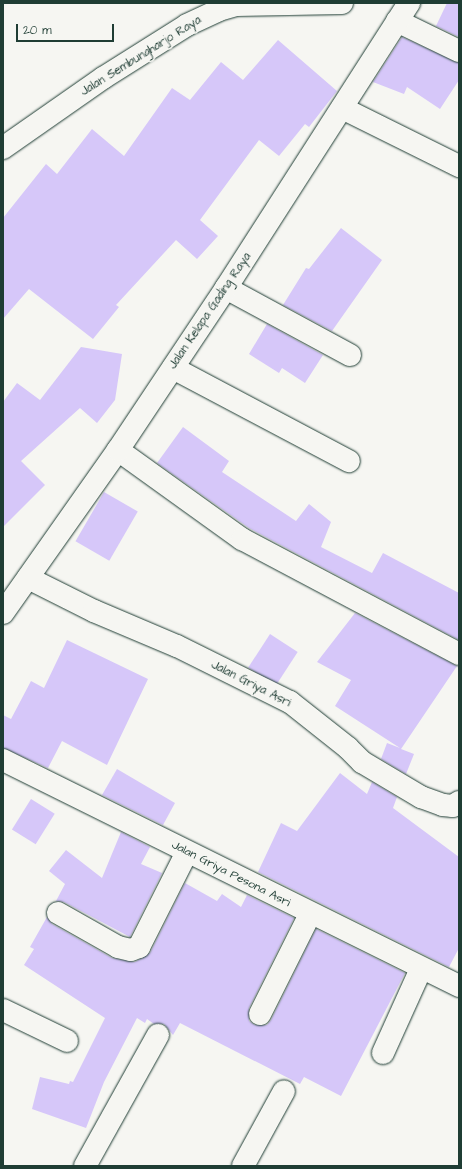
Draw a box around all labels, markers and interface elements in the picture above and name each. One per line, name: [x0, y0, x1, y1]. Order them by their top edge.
street label: Jalan Sembungharjo Raya: [78, 13, 204, 99]
scale bar: [18, 16, 116, 42]
text: 20 m: [23, 22, 52, 39]
street label: Jalan Kelapa Gading Raya: [166, 250, 254, 372]
street label: Jalan Griya Asri: [209, 658, 293, 710]
street label: Jalan Griya Pesona Asri: [169, 838, 293, 910]

